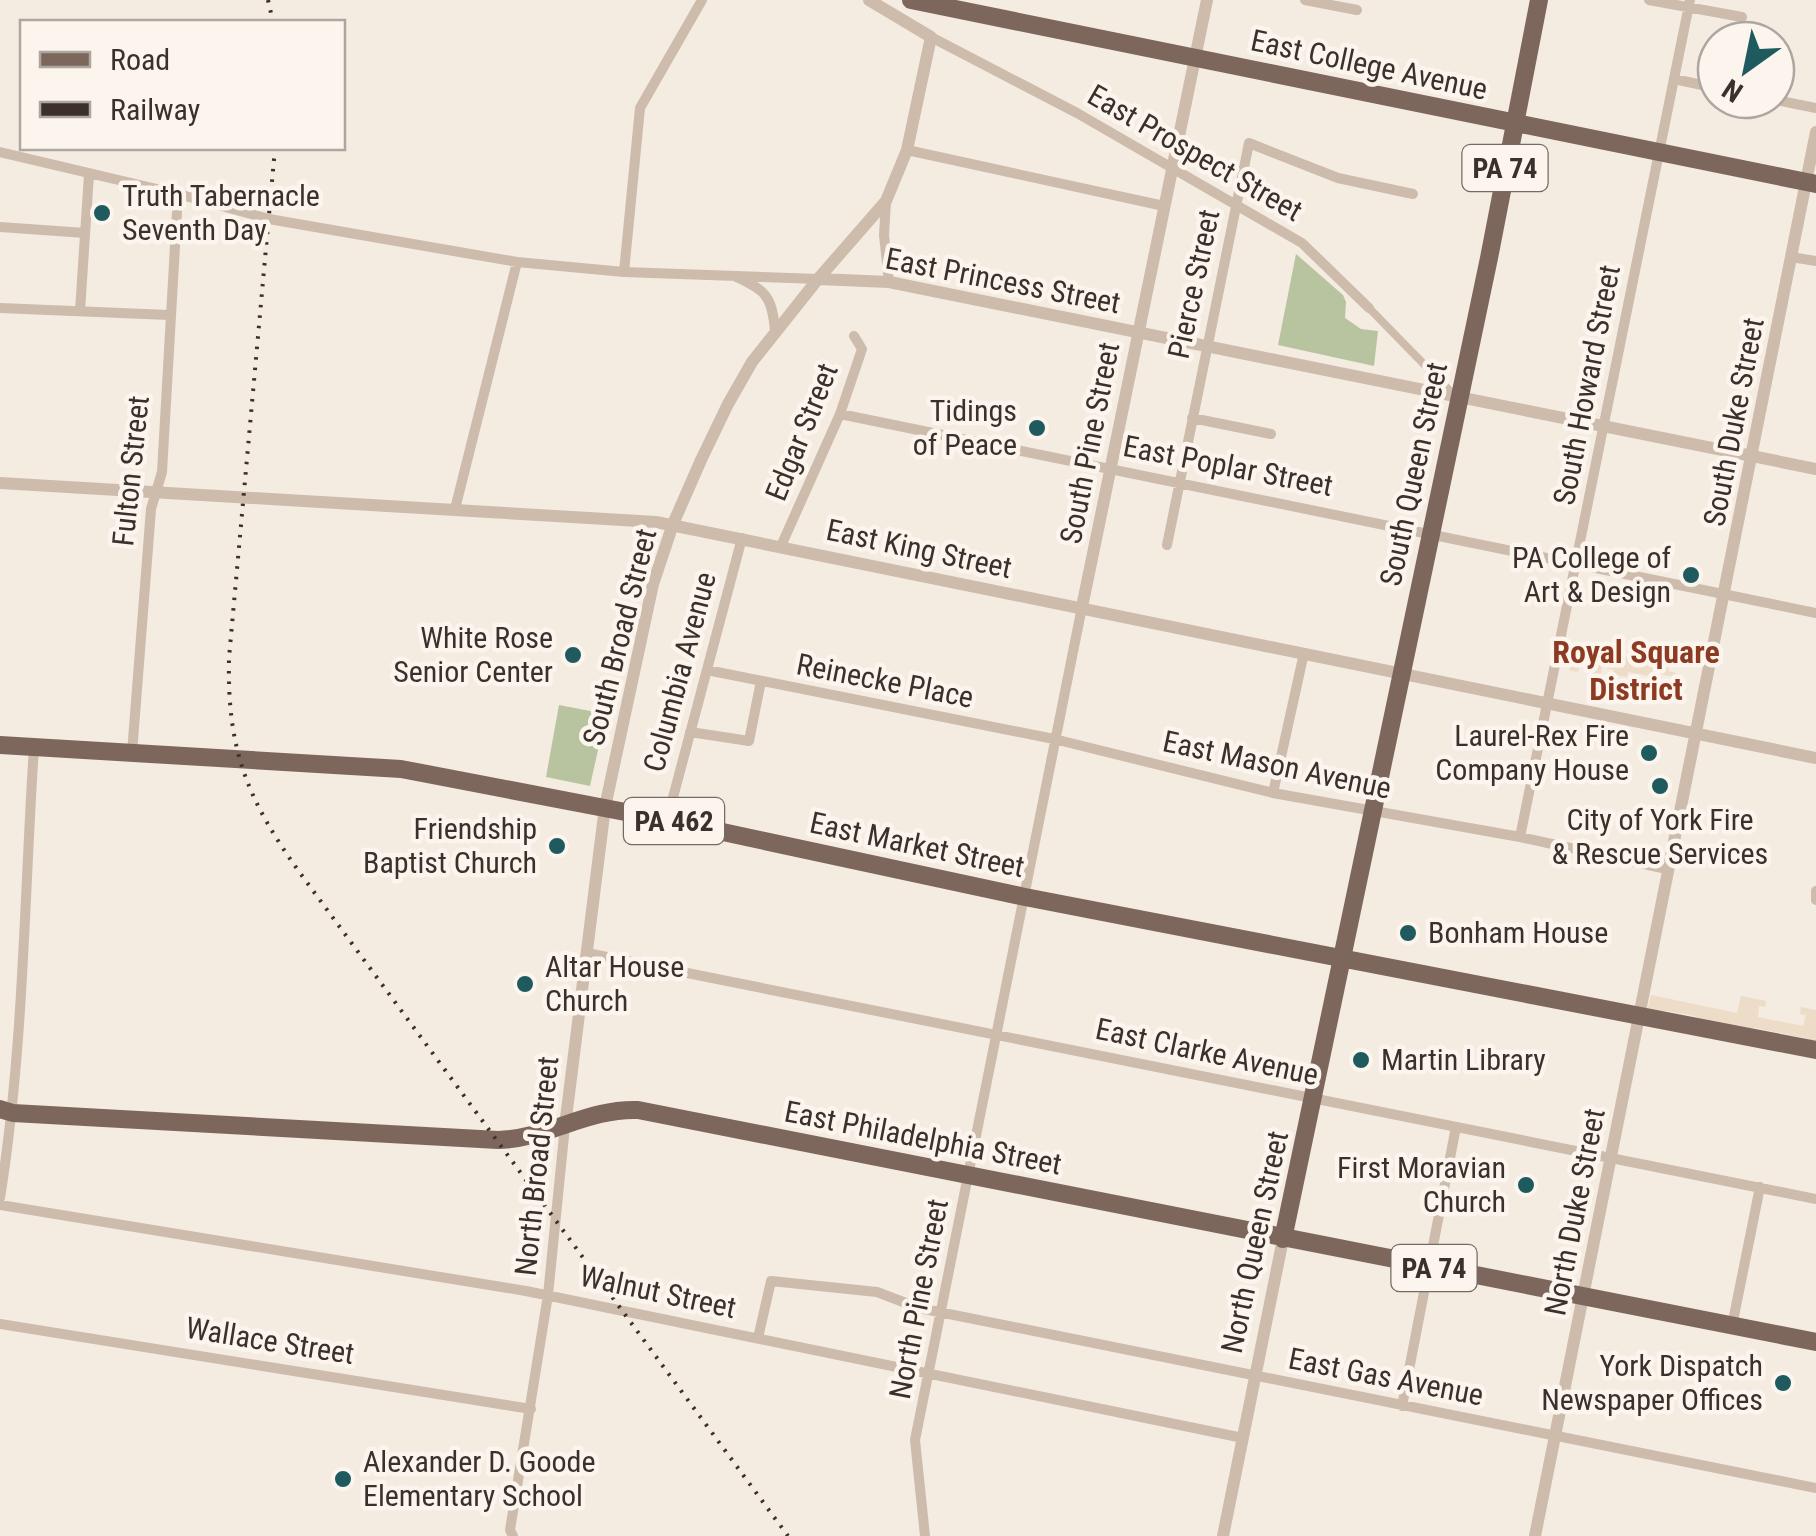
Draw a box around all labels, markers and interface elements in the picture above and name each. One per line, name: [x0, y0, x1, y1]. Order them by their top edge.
legend: [20, 20, 345, 150]
north arrow: [1696, 20, 1796, 120]
street label: East College Avenue: [1248, 22, 1490, 107]
text: Road: [110, 42, 170, 77]
text: N: [1716, 72, 1749, 109]
street label: East Prospect Street: [1082, 77, 1309, 228]
text: Railway: [110, 92, 200, 127]
road number: PA 74: [1462, 145, 1548, 191]
place label: Truth Tabernacle Seventh Day: [122, 178, 320, 247]
marker: Truth Tabernacle Seventh Day: [91, 202, 113, 224]
street label: Pierce Street: [1161, 206, 1226, 362]
street label: East Princess Street: [883, 241, 1123, 320]
street label: South Howard Street: [1546, 262, 1627, 508]
street label: South Duke Street: [1696, 315, 1771, 529]
street label: South Pine Street: [1053, 339, 1126, 547]
street label: Edgar Street: [758, 358, 845, 506]
street label: South Queen Street: [1373, 359, 1454, 589]
place label: Tidings of Peace: [913, 393, 1017, 462]
street label: Fulton Street: [105, 394, 156, 548]
marker: Tidings of Peace: [1026, 417, 1048, 439]
street label: East Poplar Street: [1120, 428, 1336, 503]
street label: East King Street: [823, 512, 1015, 585]
street label: South Broad Street: [576, 525, 663, 749]
place label: PA College of Art & Design: [1512, 540, 1672, 609]
marker: PA College of Art & Design: [1680, 564, 1702, 586]
street label: Columbia Avenue: [636, 568, 723, 776]
place label: White Rose Senior Center: [393, 620, 553, 689]
district label: Royal Square District: [1552, 633, 1720, 708]
marker: White Rose Senior Center: [562, 644, 584, 666]
street label: Reinecke Place: [794, 646, 976, 715]
place label: Laurel-Rex Fire Company House: [1435, 718, 1629, 787]
street label: East Mason Avenue: [1160, 723, 1394, 806]
marker: Laurel-Rex Fire Company House: [1638, 742, 1660, 764]
marker: City of York Fire & Rescue Services: [1649, 775, 1671, 797]
road number: PA 462: [624, 798, 724, 844]
place label: City of York Fire & Rescue Services: [1552, 802, 1768, 871]
street label: East Market Street: [807, 805, 1027, 884]
place label: Friendship Baptist Church: [363, 811, 537, 880]
marker: Friendship Baptist Church: [546, 835, 568, 857]
place label: Bonham House: [1428, 915, 1608, 950]
marker: Bonham House: [1397, 922, 1419, 944]
place label: Altar House Church: [545, 949, 684, 1018]
marker: Altar House Church: [514, 973, 536, 995]
street label: East Clarke Avenue: [1093, 1011, 1322, 1092]
place label: Martin Library: [1381, 1042, 1546, 1077]
marker: Martin Library: [1350, 1049, 1372, 1071]
street label: North Broad Street: [508, 1054, 565, 1277]
street label: East Philadelphia Street: [782, 1093, 1065, 1182]
street label: North Duke Street: [1537, 1106, 1612, 1318]
street label: North Queen Street: [1214, 1128, 1295, 1356]
place label: First Moravian Church: [1337, 1150, 1506, 1219]
marker: First Moravian Church: [1515, 1174, 1537, 1196]
street label: North Pine Street: [882, 1196, 955, 1402]
road number: PA 74: [1392, 1245, 1476, 1291]
street label: Walnut Street: [577, 1258, 739, 1325]
street label: Wallace Street: [183, 1310, 357, 1371]
street label: East Gas Avenue: [1286, 1340, 1487, 1413]
place label: York Dispatch Newspaper Offices: [1541, 1348, 1763, 1417]
marker: York Dispatch Newspaper Offices: [1772, 1372, 1794, 1394]
place label: Alexander D. Goode Elementary School: [363, 1444, 596, 1513]
marker: Alexander D. Goode Elementary School: [332, 1468, 354, 1490]

